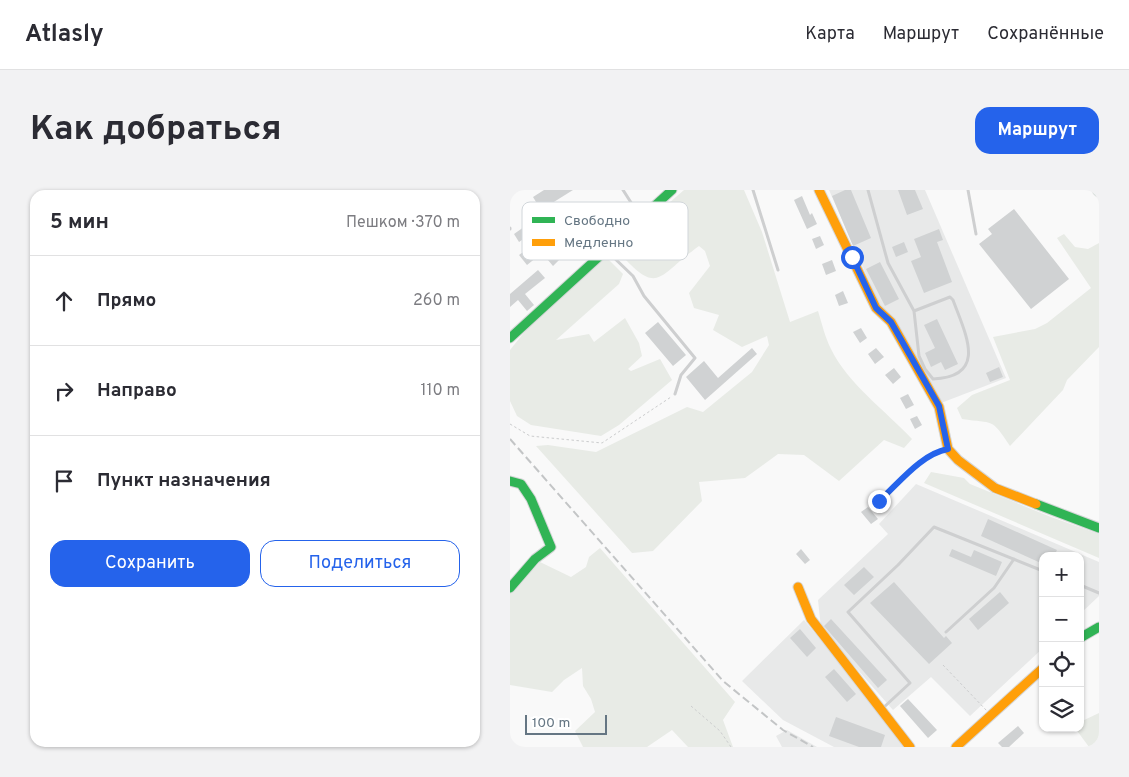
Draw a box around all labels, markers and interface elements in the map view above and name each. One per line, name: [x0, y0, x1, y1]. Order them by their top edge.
text: Atlasly: [25, 20, 104, 50]
text: Карта: [805, 23, 855, 46]
text: Маршрут: [883, 23, 959, 46]
text: Сохранённые: [987, 23, 1104, 46]
button: Маршрут: [975, 107, 1099, 154]
text: Как добраться: [30, 108, 282, 152]
legend: [522, 202, 688, 260]
text: 5 мин: [50, 209, 109, 236]
text: Пешком · 370 m: [346, 213, 460, 233]
text: Свободно: [564, 213, 630, 230]
text: Медленно: [564, 235, 633, 252]
route start: [841, 246, 864, 269]
icon: ahead: [50, 287, 78, 315]
text: Прямо: [97, 289, 156, 313]
text: 260 m: [413, 291, 460, 311]
icon: right: [50, 377, 78, 405]
text: Направо: [97, 379, 177, 403]
text: 110 m: [420, 381, 460, 401]
icon: arrive: [50, 467, 78, 495]
text: Пункт назначения: [97, 469, 271, 493]
route end: [868, 490, 891, 513]
button: Сохранить: [50, 540, 250, 587]
button: Поделиться: [260, 540, 460, 587]
map controls: [1039, 552, 1084, 732]
button: +: [1039, 552, 1084, 597]
button: −: [1039, 597, 1084, 642]
button: locate: [1039, 642, 1084, 687]
button: layers: [1039, 687, 1084, 732]
scale bar: [525, 712, 608, 735]
text: 100 m: [532, 715, 570, 732]

